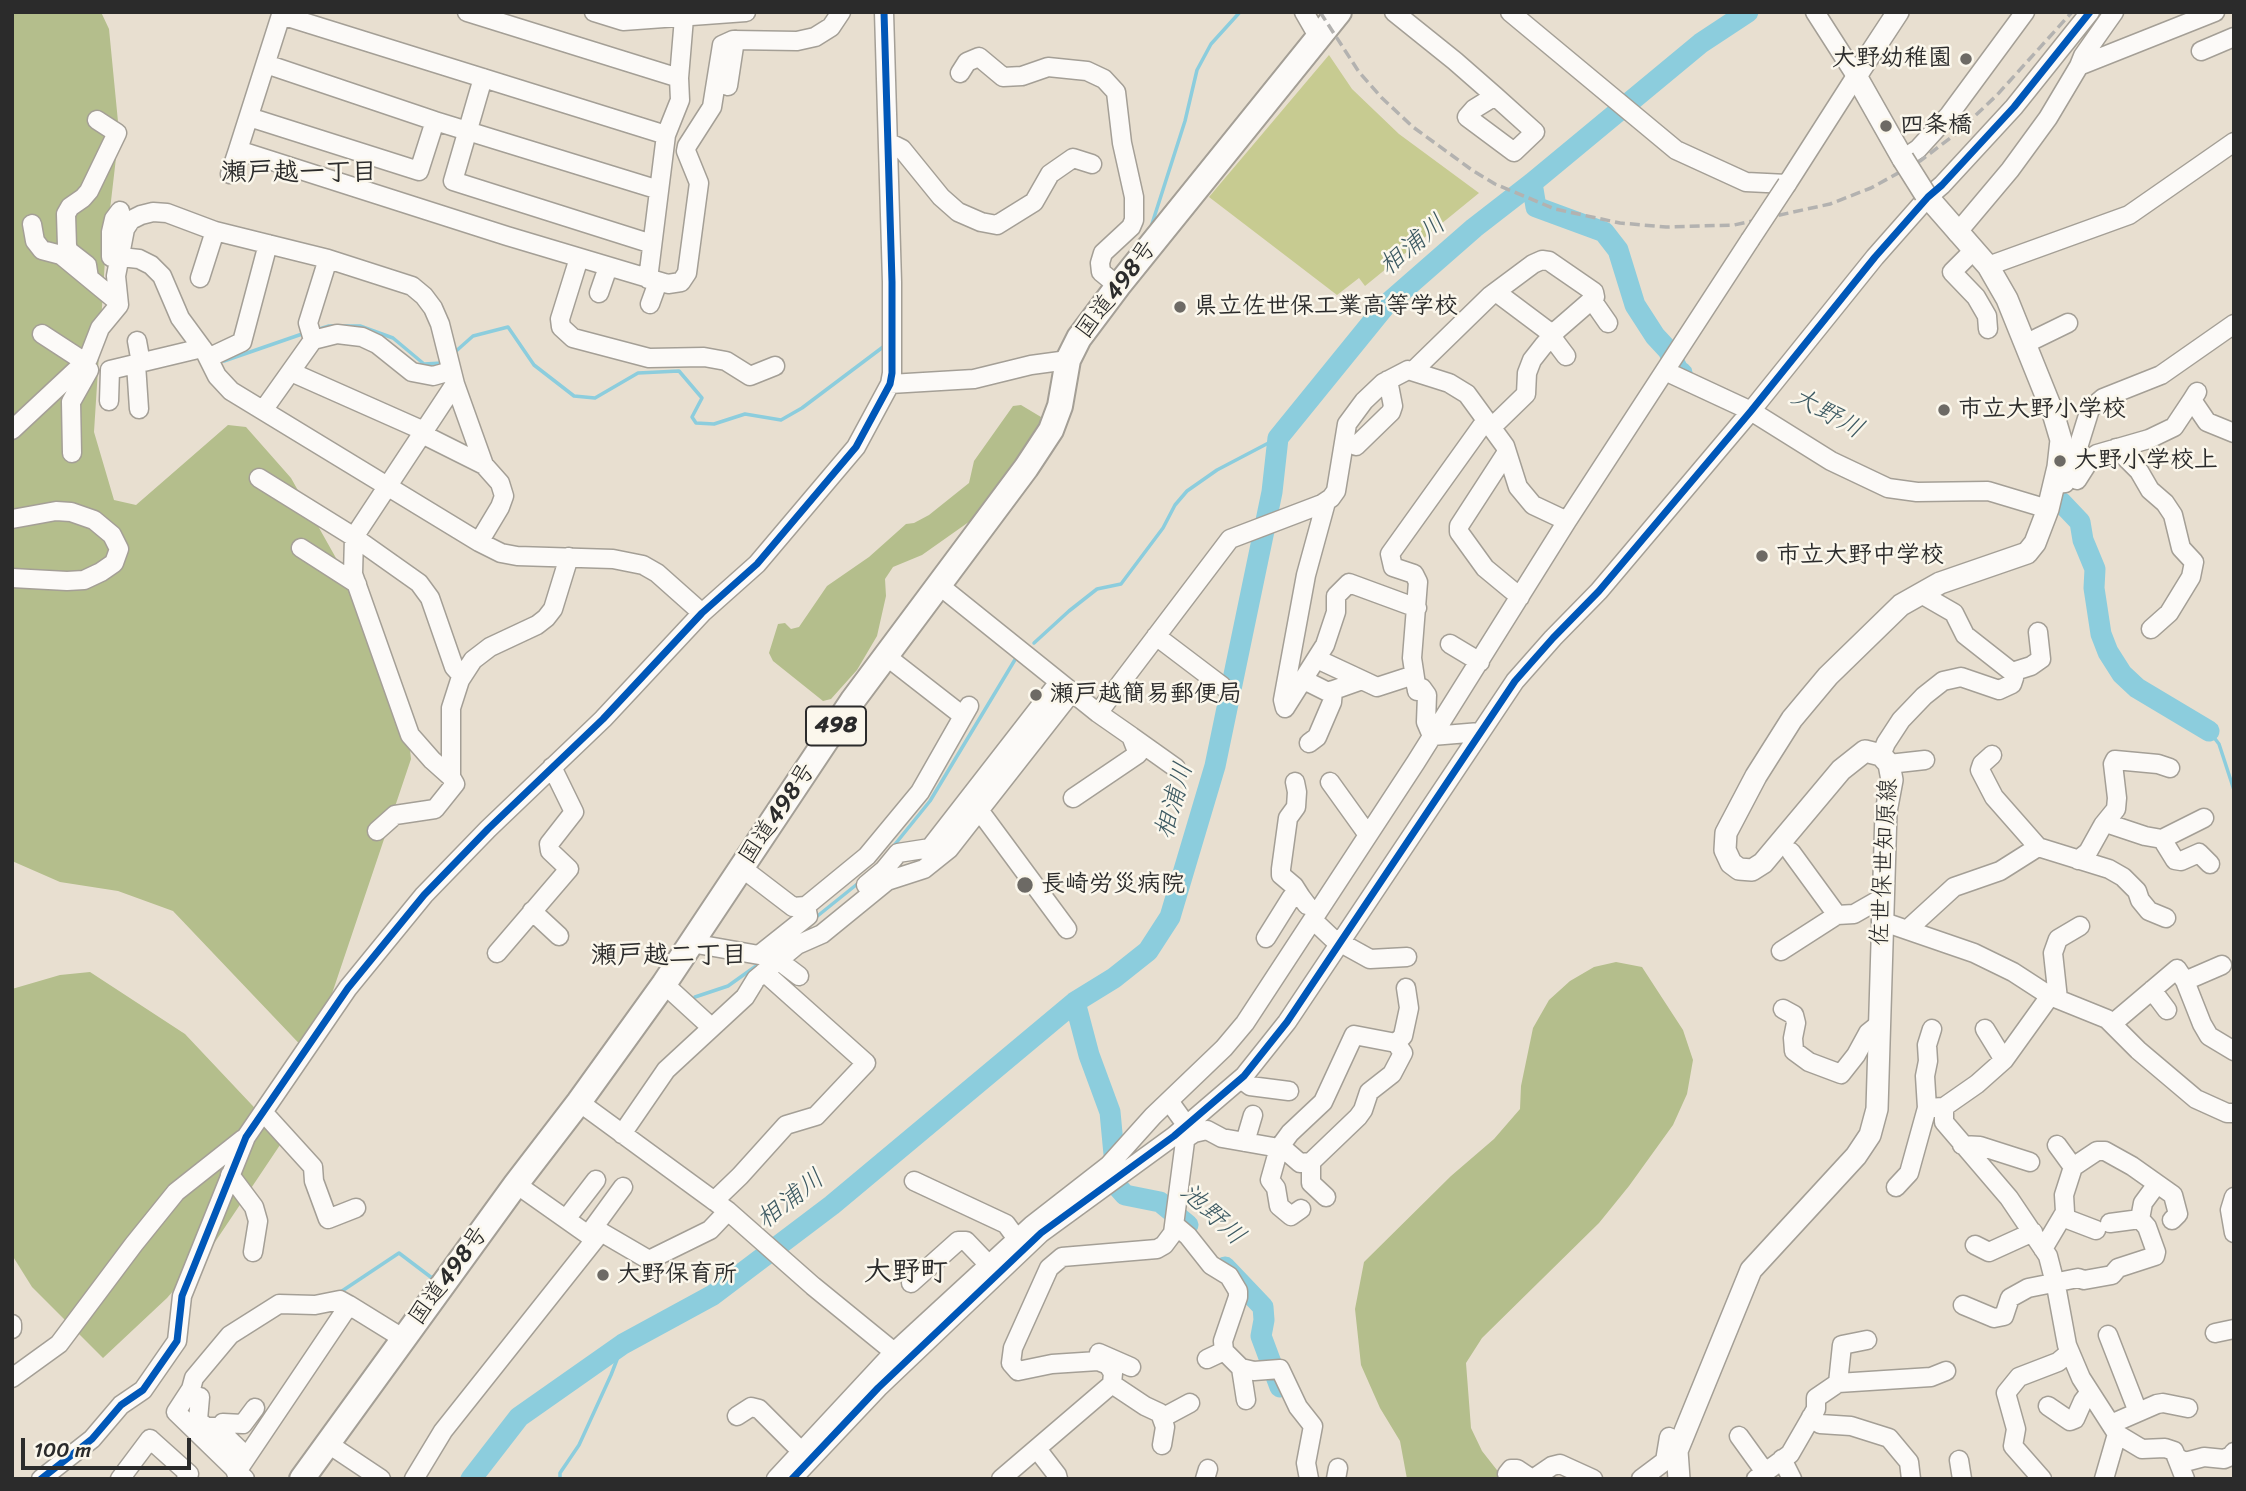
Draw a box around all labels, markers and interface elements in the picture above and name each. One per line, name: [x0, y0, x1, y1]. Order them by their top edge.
place label: 大野幼稚園: [1832, 45, 1952, 73]
marker: 大野幼稚園: [1958, 51, 1974, 67]
place label: 四条橋: [1900, 112, 1972, 140]
marker: 四条橋: [1878, 118, 1894, 134]
district label: 瀬戸越一丁目: [221, 157, 377, 189]
water label: 相浦川: [1373, 209, 1453, 283]
street label: 国道498号: [1071, 235, 1163, 345]
place label: 県立佐世保工業高等学校: [1194, 293, 1458, 321]
marker: 県立佐世保工業高等学校: [1172, 299, 1188, 315]
water label: 大野川: [1785, 381, 1869, 447]
place label: 市立大野小学校: [1958, 396, 2126, 424]
marker: 市立大野小学校: [1936, 402, 1952, 418]
place label: 大野小学校上: [2074, 447, 2218, 475]
marker: 大野小学校上: [2052, 453, 2068, 469]
place label: 市立大野中学校: [1776, 542, 1944, 570]
marker: 市立大野中学校: [1754, 548, 1770, 564]
place label: 瀬戸越簡易郵便局: [1050, 681, 1242, 709]
marker: 瀬戸越簡易郵便局: [1028, 687, 1044, 703]
road number: 498: [806, 706, 866, 746]
street label: 国道498号: [734, 758, 822, 870]
water label: 相浦川: [1149, 759, 1201, 843]
street label: 佐世保世知原線: [1866, 777, 1904, 947]
place label: 長崎労災病院: [1041, 871, 1185, 899]
marker: 長崎労災病院: [1015, 875, 1035, 895]
district label: 瀬戸越二丁目: [591, 940, 747, 972]
water label: 相浦川: [751, 1164, 831, 1236]
water label: 池野川: [1173, 1177, 1251, 1253]
street label: 国道498号: [403, 1221, 495, 1331]
district label: 大野町: [864, 1256, 948, 1290]
place label: 大野保育所: [617, 1261, 737, 1289]
marker: 大野保育所: [595, 1267, 611, 1283]
scale bar: [24, 1424, 194, 1468]
text: 100 m: [34, 1431, 91, 1469]

